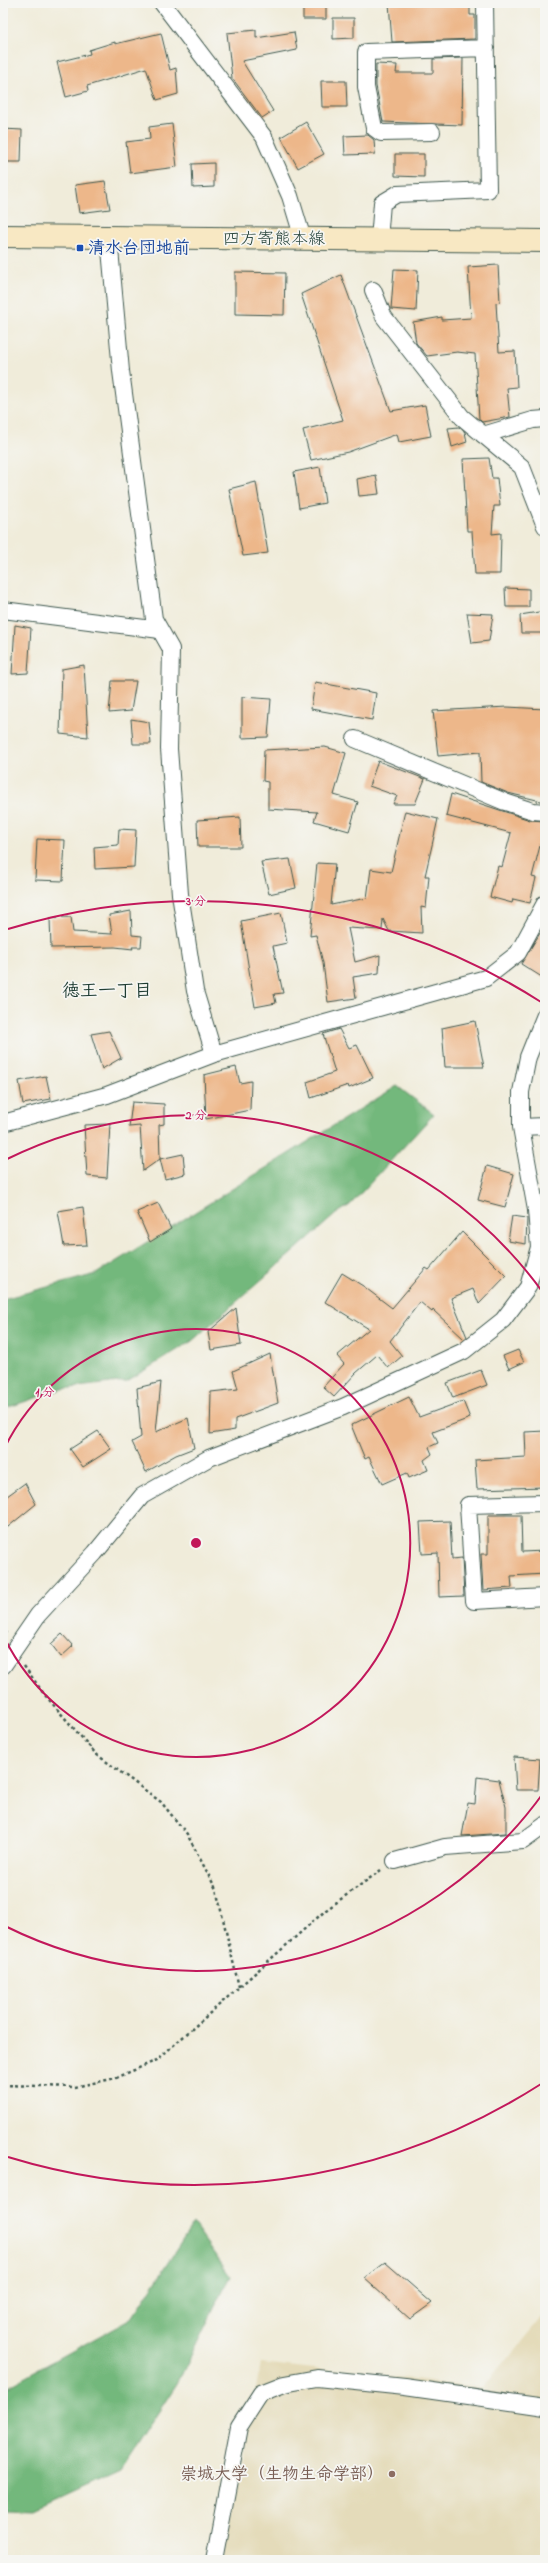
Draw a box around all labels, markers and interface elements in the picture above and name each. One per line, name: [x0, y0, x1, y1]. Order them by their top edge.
street label: 四方寄熊本線: [223, 227, 325, 252]
place label: 清水台団地前: [88, 236, 190, 261]
marker: 清水台団地前: [75, 243, 85, 253]
text: 3 分: [185, 893, 206, 911]
district label: 徳王一丁目: [62, 979, 152, 1005]
text: 2 分: [185, 1107, 206, 1125]
text: 1 分: [36, 1384, 54, 1402]
centre of rings: [189, 1536, 203, 1550]
place label: 崇城大学（生物生命学部）: [180, 2462, 384, 2487]
marker: 崇城大学（生物生命学部）: [387, 2469, 397, 2479]

